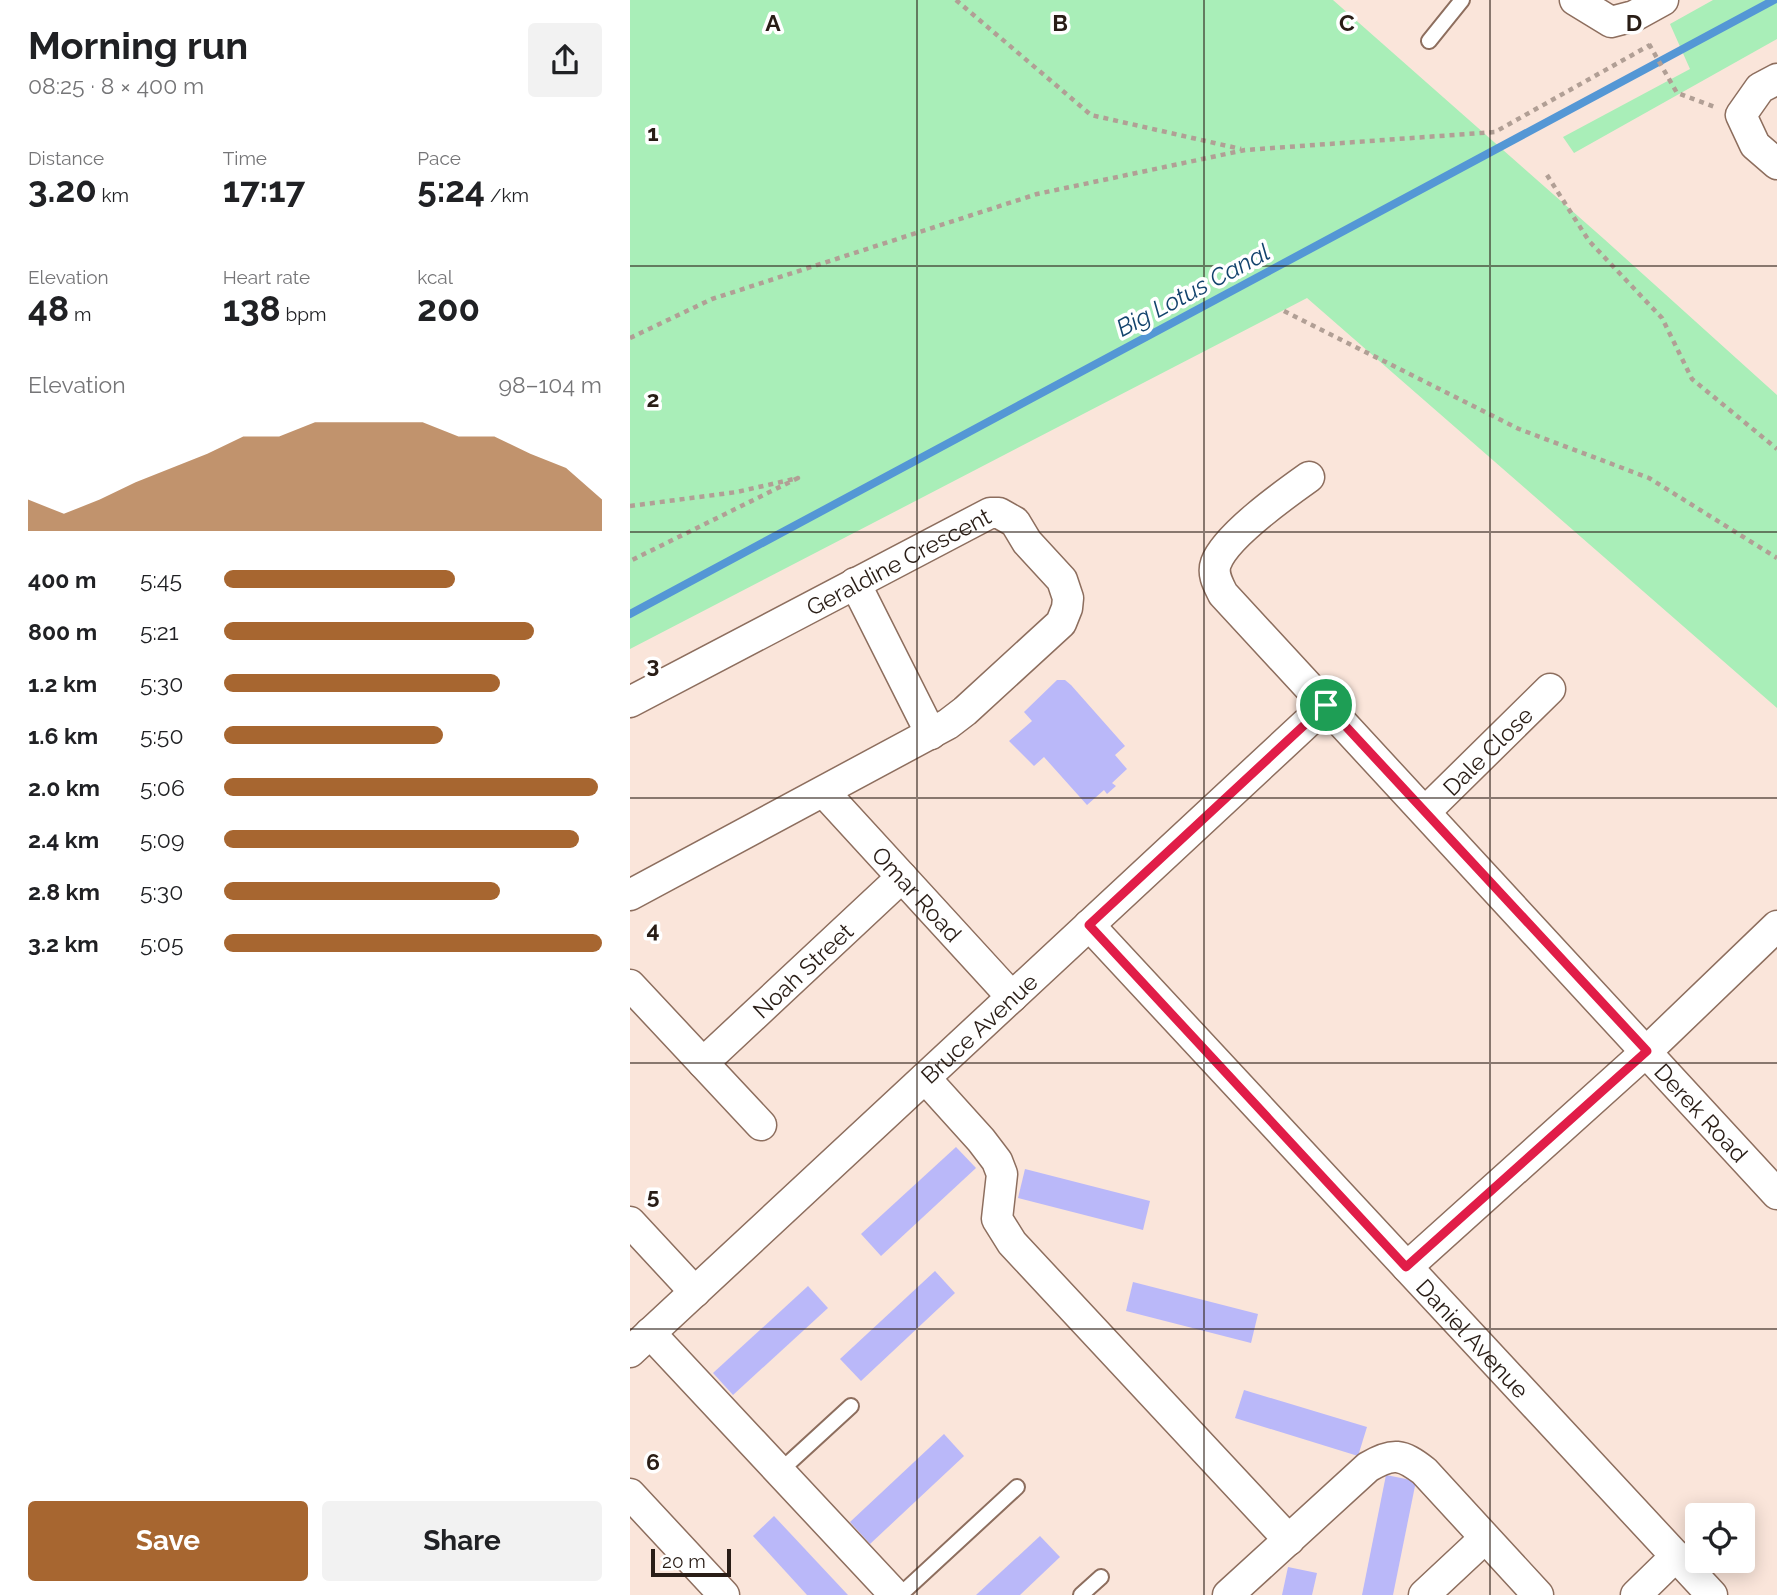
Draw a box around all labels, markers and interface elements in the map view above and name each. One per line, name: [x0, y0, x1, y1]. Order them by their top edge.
text: A: [765, 9, 781, 36]
text: B: [1052, 9, 1068, 36]
text: C: [1339, 9, 1355, 36]
text: D: [1626, 9, 1642, 36]
text: Morning run: [28, 23, 248, 68]
button: share: [528, 23, 602, 97]
text: 08:25 · 8 × 400 m: [28, 72, 204, 99]
text: 1: [647, 119, 659, 146]
text: Distance: [28, 147, 104, 169]
text: Time: [223, 147, 267, 169]
text: Pace: [417, 147, 461, 169]
text: 3.20: [28, 169, 97, 210]
text: 17:17: [223, 169, 305, 210]
text: 5:24: [417, 169, 485, 210]
text: km: [97, 184, 129, 206]
text: /km: [485, 184, 529, 206]
water label: Big Lotus Canal: [1111, 237, 1275, 343]
text: Elevation: [28, 266, 109, 288]
text: Heart rate: [223, 266, 310, 288]
text: kcal: [417, 266, 453, 288]
text: 48: [28, 288, 69, 329]
text: 138: [223, 288, 281, 329]
text: 200: [417, 288, 480, 329]
text: m: [69, 303, 91, 325]
text: bpm: [281, 303, 326, 325]
text: Elevation: [28, 371, 126, 398]
text: 98–104 m: [498, 371, 602, 398]
text: 2: [647, 385, 659, 412]
street label: Geraldine Crescent: [802, 502, 995, 621]
text: 400 m: [28, 566, 96, 593]
text: 5:45: [140, 566, 182, 593]
text: 800 m: [28, 618, 97, 645]
text: 5:21: [140, 618, 179, 645]
text: 3: [647, 651, 659, 678]
text: 1.2 km: [28, 670, 97, 697]
text: 5:30: [140, 670, 183, 697]
pin: [1296, 675, 1356, 735]
icon: arrive: [1307, 686, 1345, 724]
street label: Dale Close: [1437, 701, 1538, 801]
text: 1.6 km: [28, 722, 98, 749]
text: 5:50: [140, 722, 183, 749]
text: 2.0 km: [28, 774, 100, 801]
text: 5:06: [140, 774, 185, 801]
text: 2.4 km: [28, 826, 99, 853]
text: 5:09: [140, 826, 184, 853]
street label: Omar Road: [867, 841, 968, 947]
text: 2.8 km: [28, 878, 100, 905]
text: 5:30: [140, 878, 183, 905]
text: 4: [646, 916, 660, 943]
street label: Noah Street: [747, 917, 858, 1023]
text: 3.2 km: [28, 930, 99, 957]
text: 5:05: [140, 930, 183, 957]
street label: Bruce Avenue: [915, 967, 1042, 1089]
street label: Derek Road: [1649, 1057, 1754, 1167]
text: 5: [647, 1182, 660, 1209]
street label: Daniel Avenue: [1411, 1273, 1535, 1403]
text: 6: [646, 1448, 660, 1475]
button: Save: [28, 1501, 308, 1581]
button: Share: [322, 1501, 602, 1581]
map controls: [1685, 1503, 1755, 1573]
button: locate: [1685, 1503, 1755, 1573]
scale bar: [651, 1546, 732, 1578]
text: 20 m: [662, 1550, 706, 1572]

